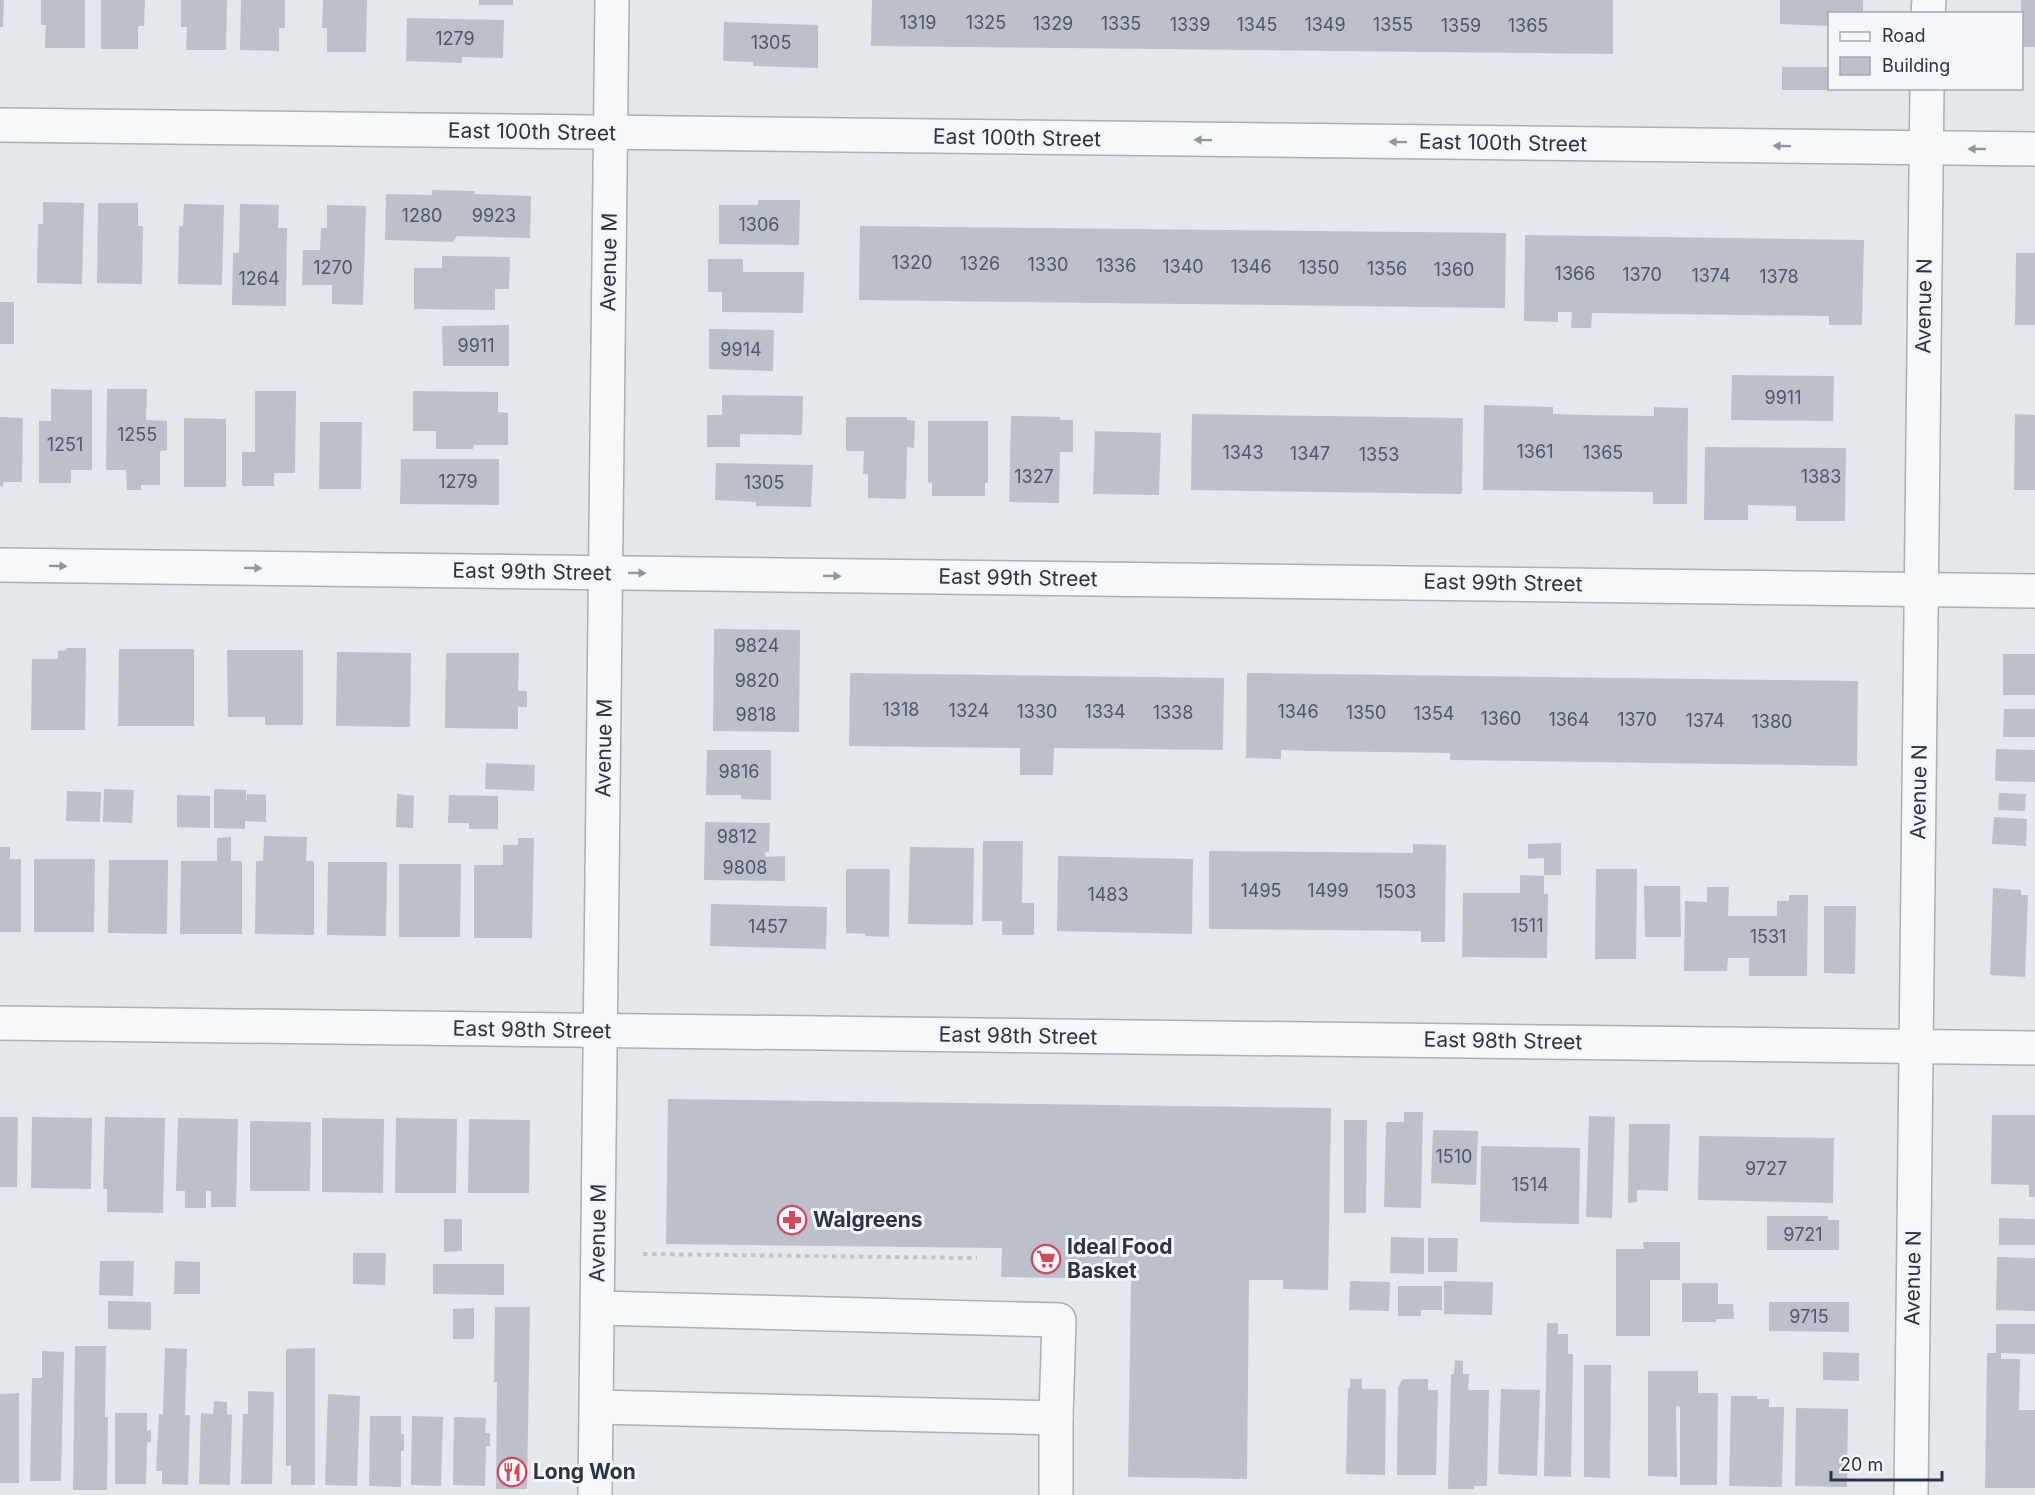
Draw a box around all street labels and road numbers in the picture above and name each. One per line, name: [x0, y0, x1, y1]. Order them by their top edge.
street label: East 100th Street: [448, 118, 616, 145]
street label: East 100th Street: [933, 124, 1101, 151]
street label: East 100th Street: [1419, 129, 1587, 156]
street label: Avenue M: [595, 212, 622, 312]
street label: Avenue N: [1910, 258, 1937, 354]
street label: East 99th Street: [452, 558, 612, 585]
street label: East 99th Street: [938, 564, 1098, 591]
street label: East 99th Street: [1423, 569, 1583, 596]
street label: Avenue M: [590, 698, 617, 798]
street label: Avenue N: [1905, 744, 1932, 840]
street label: East 98th Street: [452, 1016, 612, 1043]
street label: East 98th Street: [938, 1022, 1098, 1049]
street label: East 98th Street: [1423, 1027, 1583, 1054]
street label: Avenue M: [584, 1183, 611, 1283]
street label: Avenue N: [1899, 1230, 1926, 1326]

